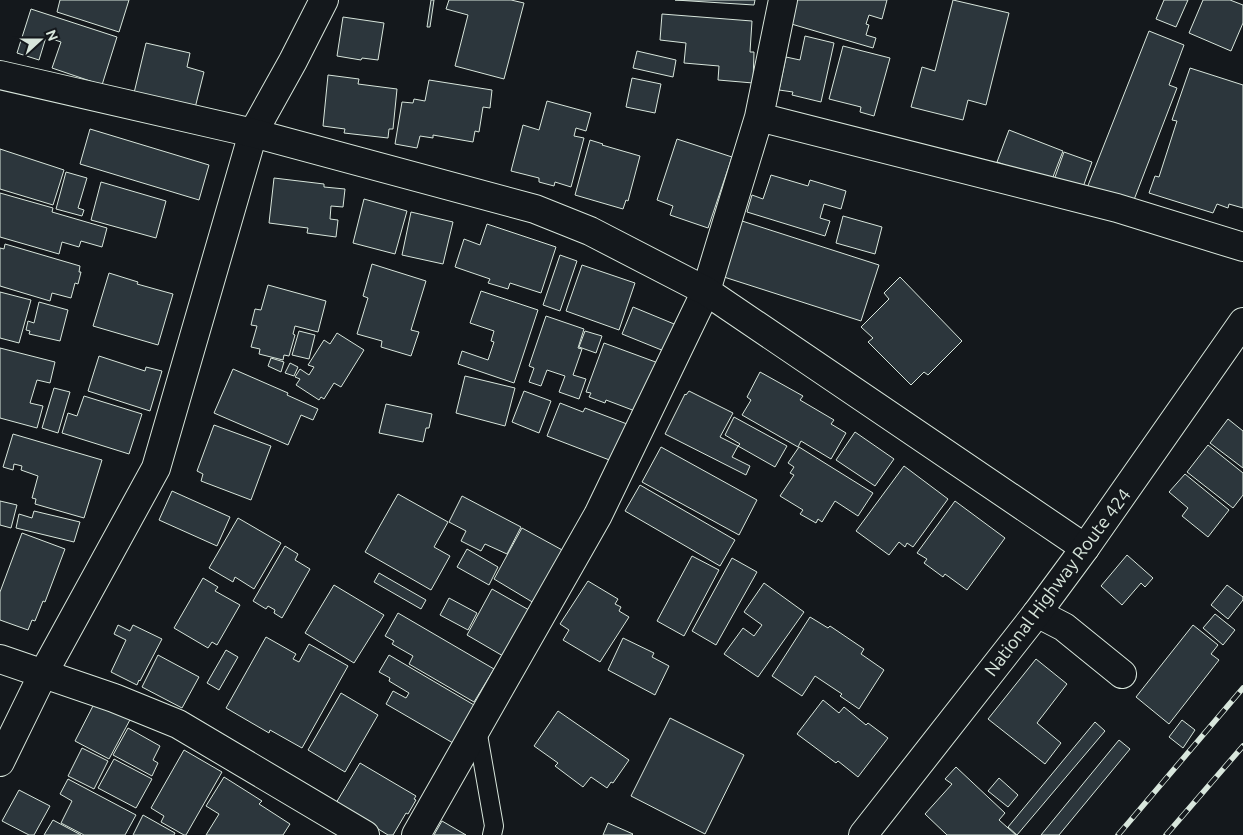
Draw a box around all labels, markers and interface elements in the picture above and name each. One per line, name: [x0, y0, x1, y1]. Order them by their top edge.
north arrow: [15, 15, 65, 65]
text: N: [43, 28, 61, 43]
street label: National Highway Route 424: [980, 484, 1134, 680]

